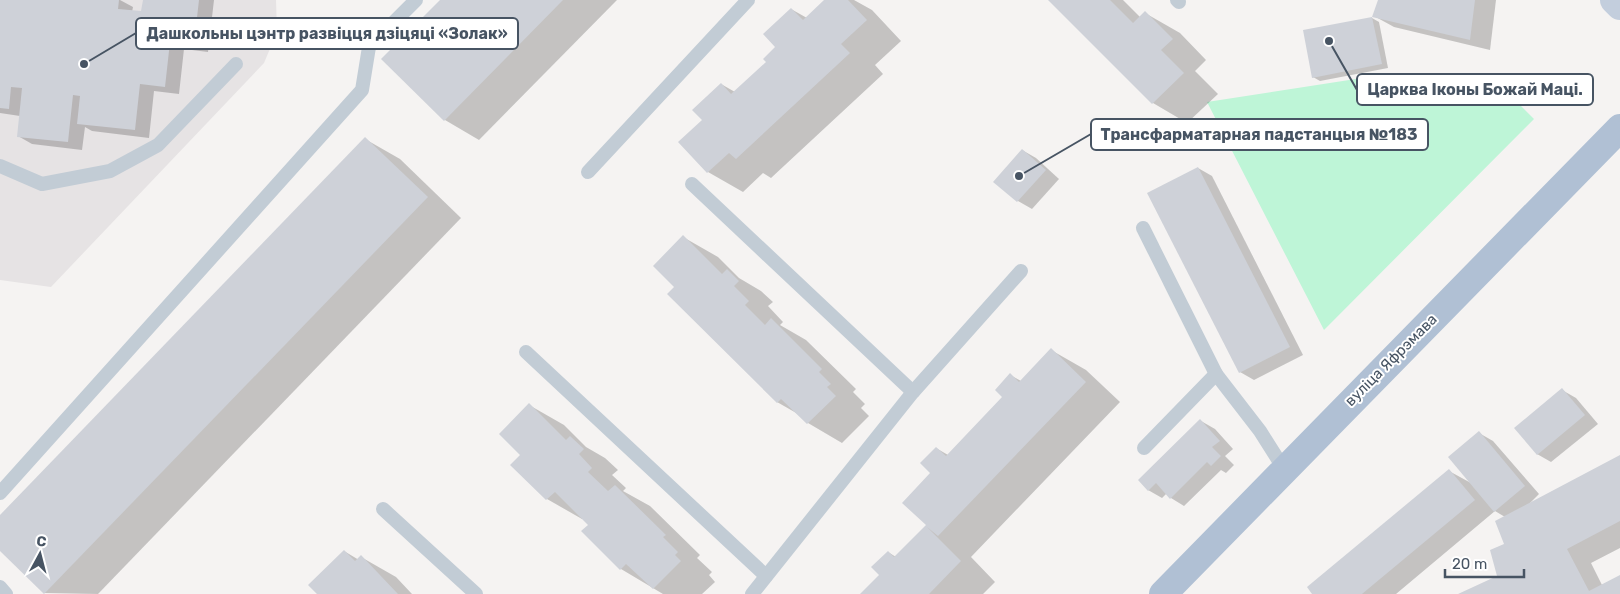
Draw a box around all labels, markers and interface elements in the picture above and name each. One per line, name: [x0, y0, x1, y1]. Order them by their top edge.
callout: Дашкольны цэнтр развіцця дзіцяці «Золак»: [136, 18, 518, 49]
text: Дашкольны цэнтр развіцця дзіцяці «Золак»: [146, 24, 508, 43]
callout: Царква Іконы Божай Маці.: [1357, 74, 1593, 105]
text: Царква Іконы Божай Маці.: [1367, 80, 1583, 99]
callout: Трансфарматарная падстанцыя №183: [1091, 119, 1428, 150]
text: Трансфарматарная падстанцыя №183: [1100, 125, 1418, 144]
street label: вуліца Яфрэмава: [1341, 310, 1441, 410]
north arrow: [15, 529, 65, 579]
text: С: [36, 533, 48, 551]
scale bar: [1445, 546, 1524, 578]
text: 20 m: [1452, 555, 1487, 573]

